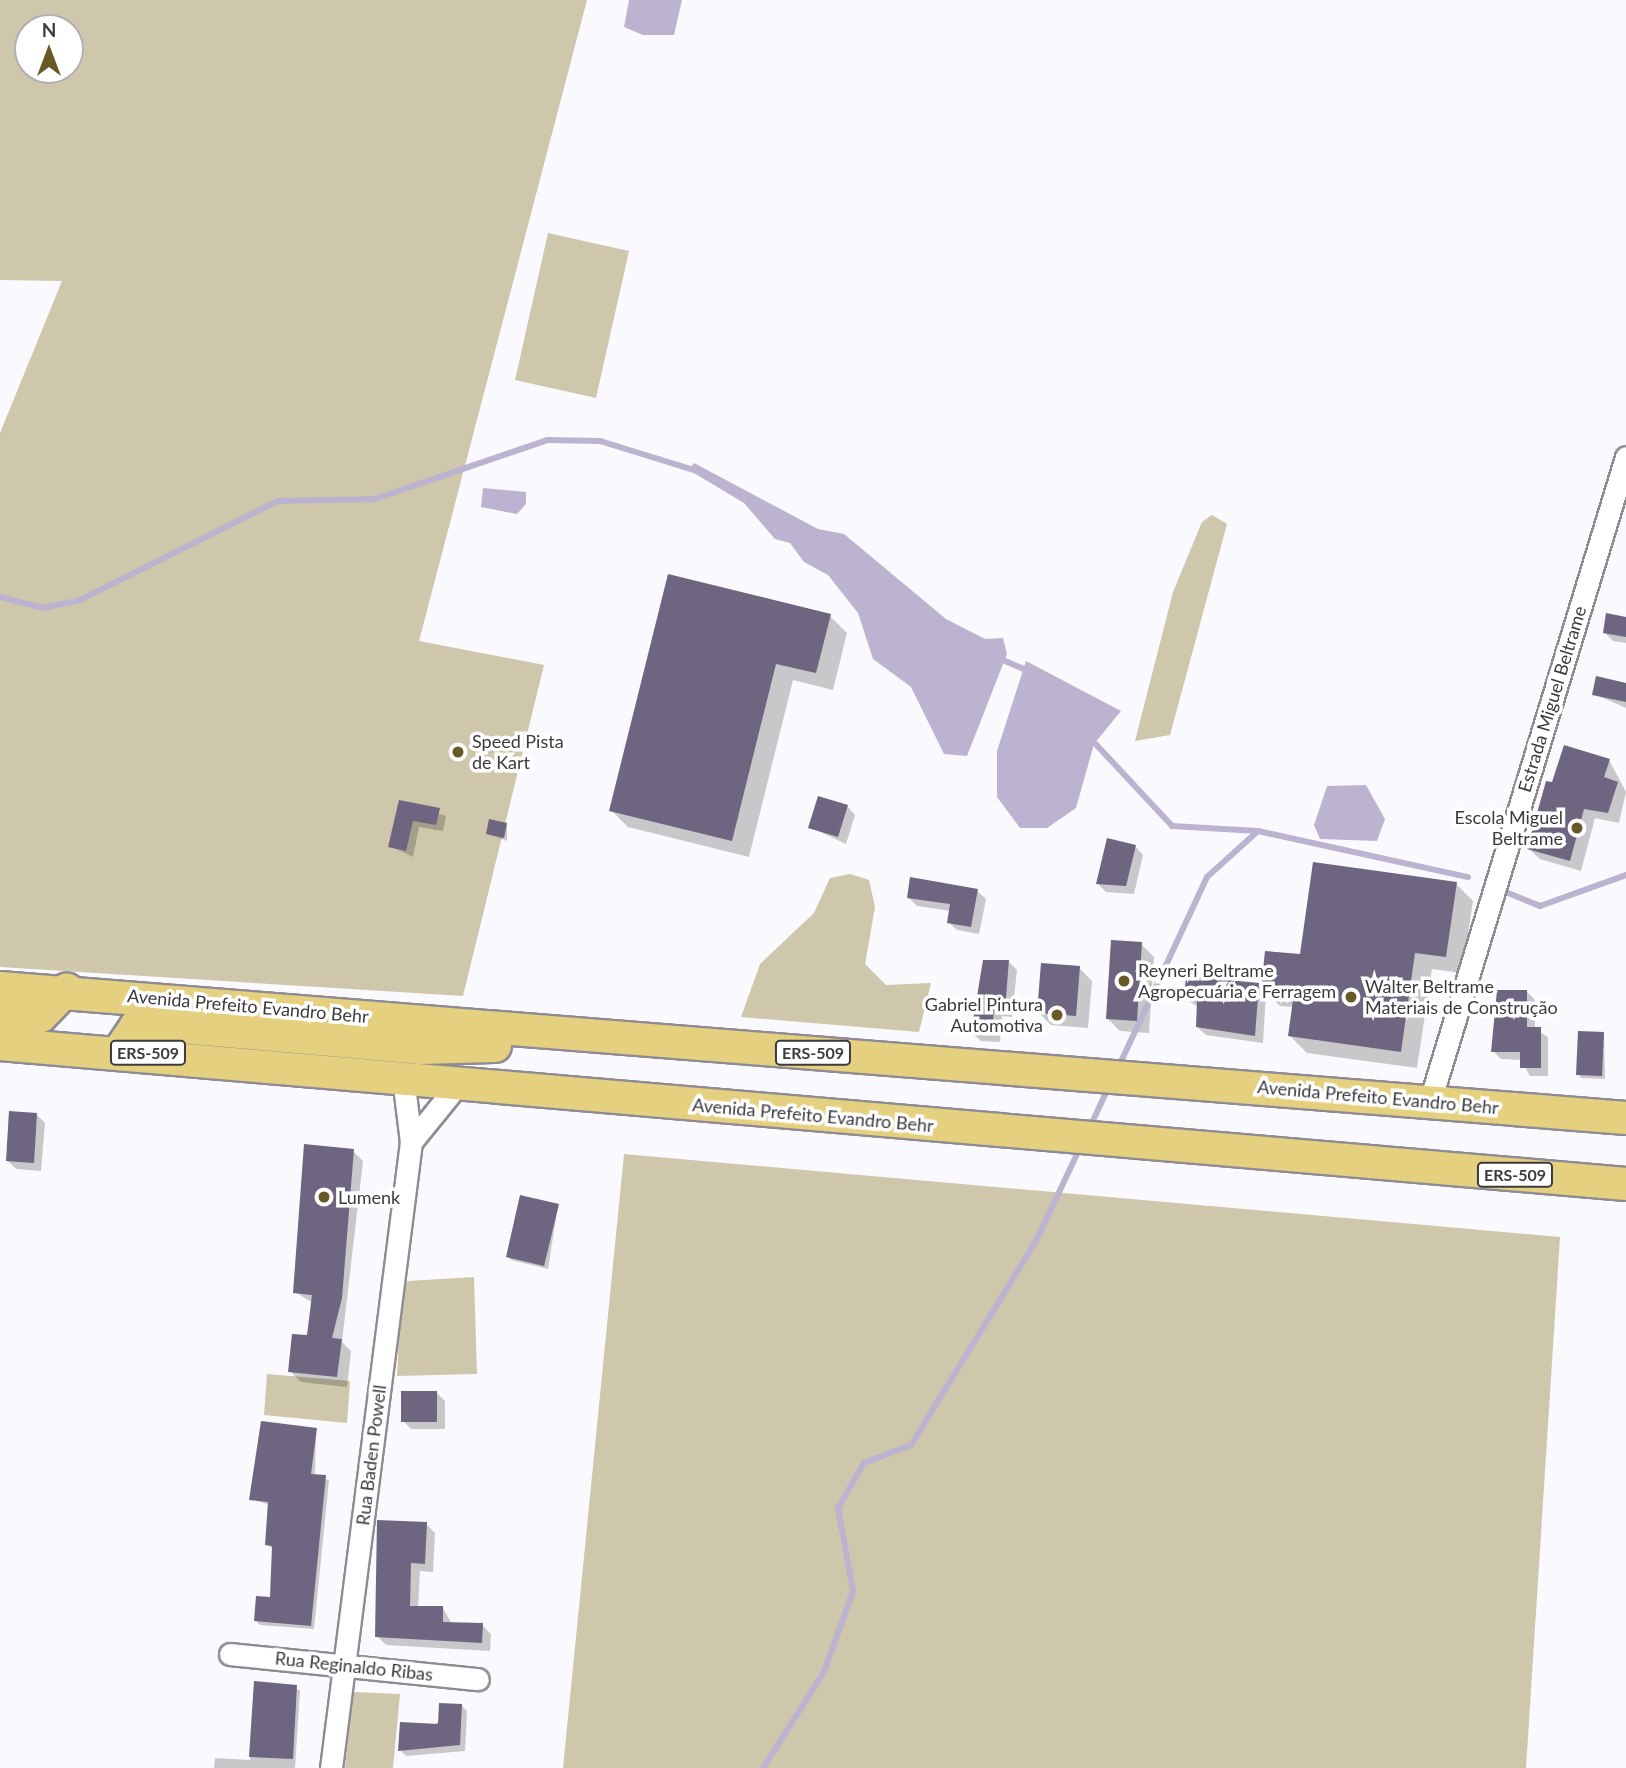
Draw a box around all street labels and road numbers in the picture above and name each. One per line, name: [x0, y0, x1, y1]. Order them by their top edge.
street label: Estrada Miguel Beltrame: [1513, 603, 1591, 795]
street label: Avenida Prefeito Evandro Behr: [127, 985, 369, 1027]
road number: ERS-509: [110, 1040, 186, 1065]
road number: ERS-509: [774, 1040, 852, 1065]
street label: Avenida Prefeito Evandro Behr: [1257, 1076, 1499, 1118]
street label: Avenida Prefeito Evandro Behr: [692, 1094, 934, 1136]
road number: ERS-509: [1476, 1162, 1554, 1188]
street label: Rua Baden Powell: [352, 1383, 390, 1527]
street label: Rua Reginaldo Ribas: [274, 1647, 434, 1685]

